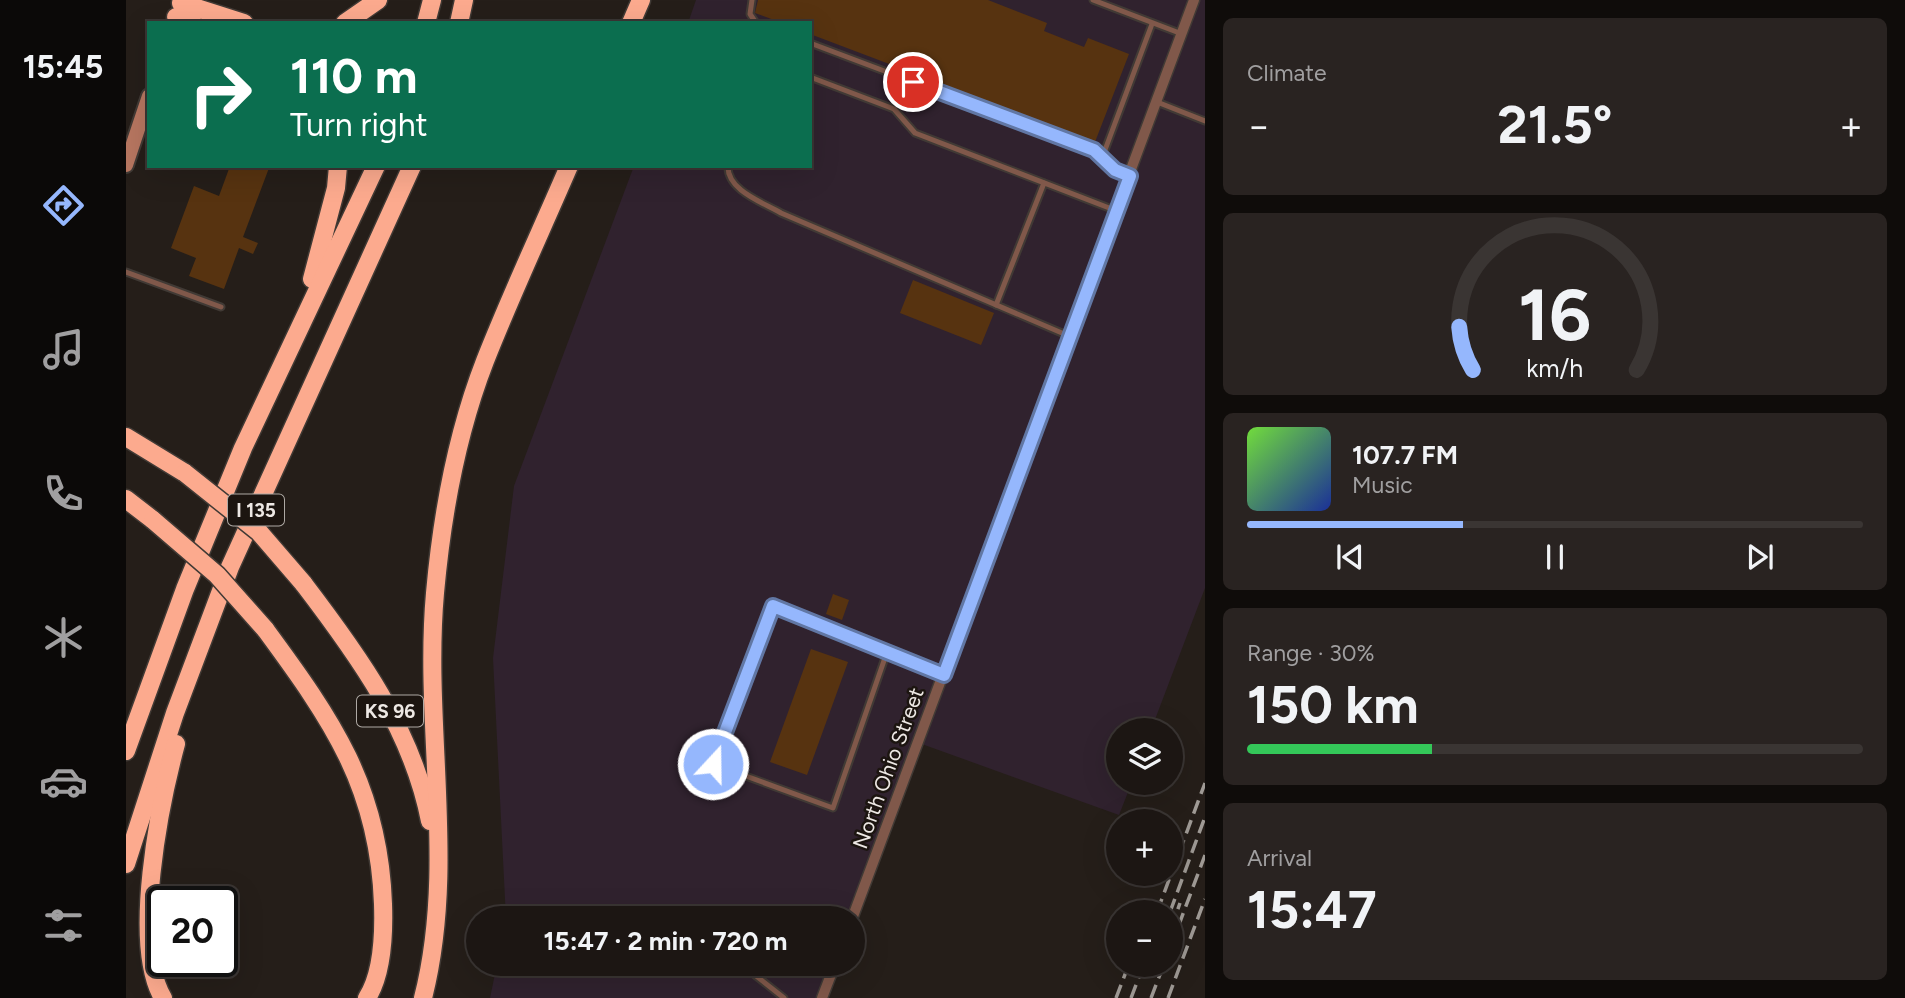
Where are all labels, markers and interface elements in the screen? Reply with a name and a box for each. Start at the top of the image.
text: 110 m [290,46,418,105]
text: 15:45 [23,48,103,86]
icon: right [175,49,266,140]
pin [883,52,943,112]
text: Climate [1247,59,1326,87]
icon: arrive [894,63,932,101]
text: 21.5° [1498,94,1612,156]
text: − [1247,103,1271,149]
text: + [1839,103,1863,149]
text: Turn right [290,106,428,144]
icon: directions [39,181,88,230]
text: 16 [1519,271,1591,358]
icon: music [39,325,88,374]
text: km/h [1526,353,1584,383]
text: 107.7 FM [1352,439,1458,471]
icon: phone [39,469,88,518]
text: Music [1352,471,1413,499]
road number: I 135 [228,495,284,526]
icon: previous [1331,538,1369,576]
icon: pause [1536,538,1574,576]
icon: next [1741,538,1779,576]
icon: climate [39,613,88,662]
text: Range · 30% [1247,639,1375,667]
text: 150 km [1247,674,1419,736]
street label: North Ohio Street [847,684,929,852]
road number: KS 96 [357,696,423,726]
map controls [1106,718,1183,977]
button: layers [1106,718,1183,795]
position arrow [676,727,750,801]
icon: car [39,757,88,806]
button: + [1106,809,1183,886]
text: Arrival [1247,844,1312,872]
text: 15:47 [1247,879,1377,941]
speed limit sign: 20 [147,886,238,977]
button: − [1106,900,1183,977]
icon: filters [39,901,88,950]
text: 15:47 · 2 min · 720 m [544,925,787,957]

